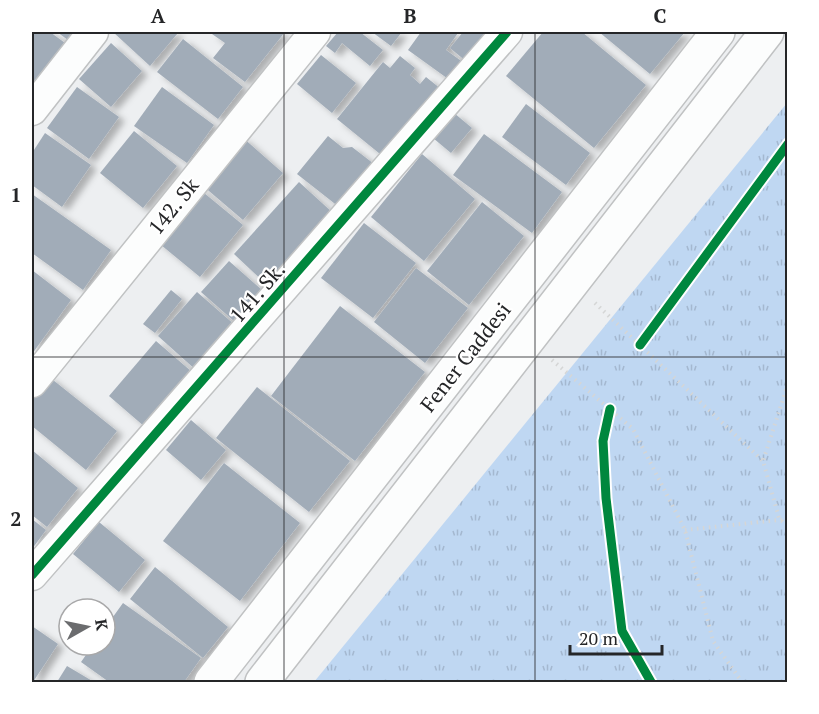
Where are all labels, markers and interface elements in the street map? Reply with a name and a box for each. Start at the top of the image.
text: A [151,2,166,29]
text: B [404,2,417,29]
text: C [653,2,667,29]
street label: 142. Sk [141,171,205,240]
text: 1 [10,181,22,208]
street label: 141. Sk. [223,256,291,328]
street label: Fener Caddesi [413,297,517,417]
text: 2 [10,505,22,532]
north arrow [57,597,117,657]
text: K [90,617,114,633]
scale bar [570,618,662,656]
text: 20 m [579,626,619,650]

